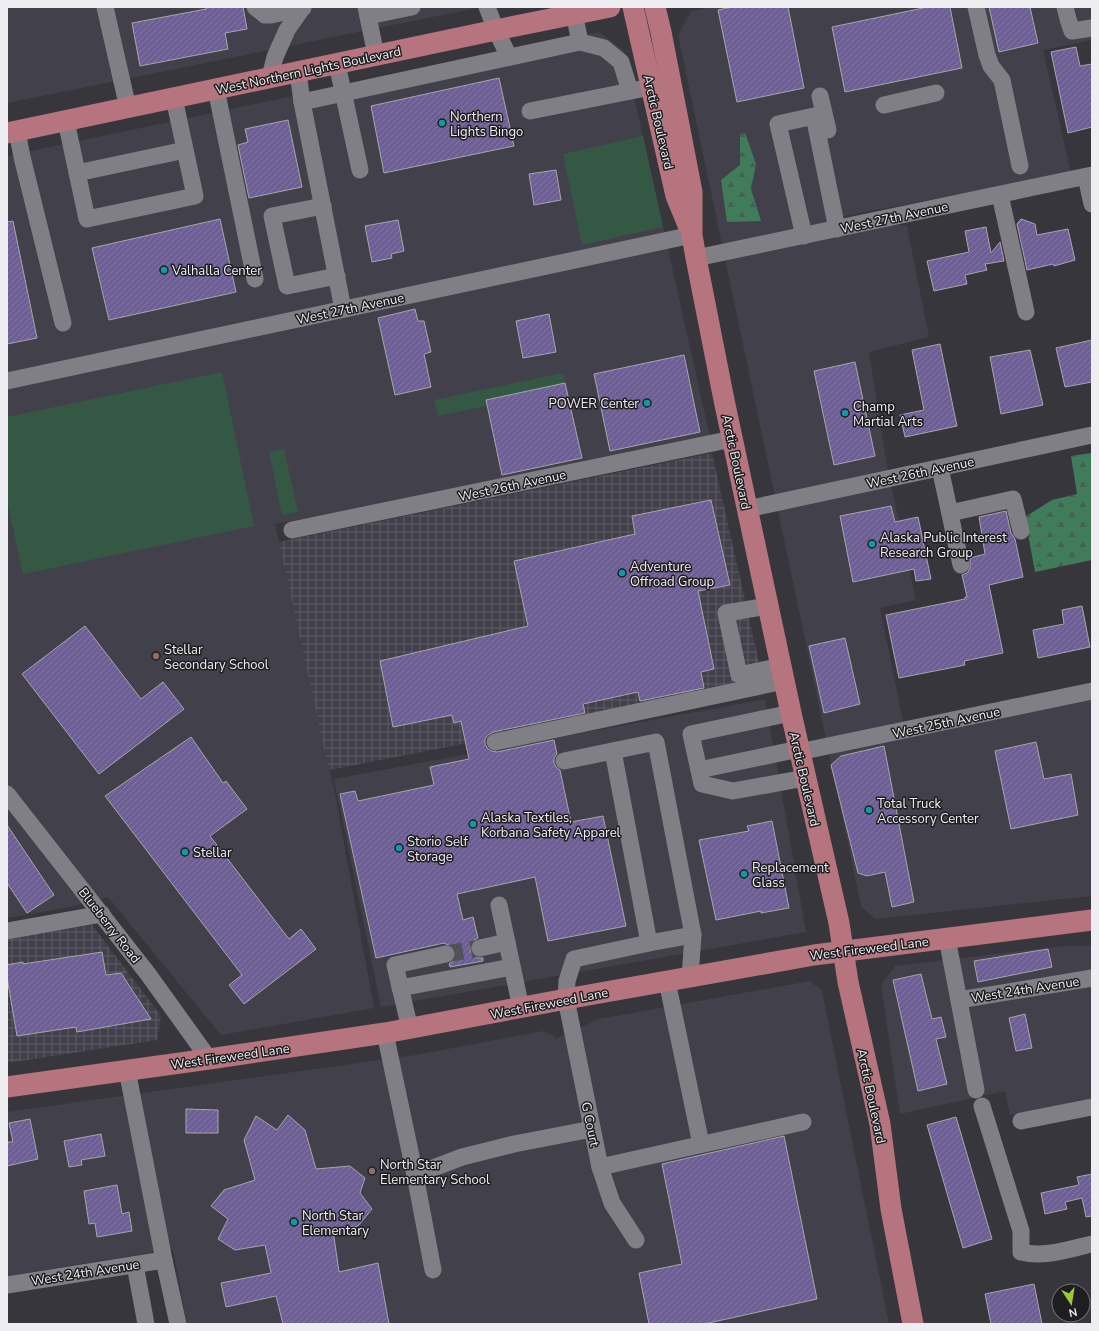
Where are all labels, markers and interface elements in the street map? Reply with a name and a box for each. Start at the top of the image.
street label: West Northern Lights Boulevard [214,42,403,99]
street label: Arctic Boulevard [638,73,678,171]
place label: Northern Lights Bingo [450,108,523,141]
marker: Northern Lights Bingo [437,118,447,128]
street label: West 27th Avenue [839,198,950,238]
place label: Valhalla Center [171,262,262,280]
marker: Valhalla Center [159,265,169,275]
street label: West 27th Avenue [295,289,406,329]
place label: POWER Center [549,395,639,413]
marker: POWER Center [642,398,652,408]
place label: Champ Martial Arts [853,398,923,431]
marker: Champ Martial Arts [840,408,850,418]
street label: Arctic Boulevard [717,413,755,511]
street label: West 26th Avenue [865,453,976,493]
street label: West 26th Avenue [457,466,568,506]
place label: Alaska Public Interest Research Group [880,529,1007,562]
marker: Alaska Public Interest Research Group [867,539,877,549]
place label: Adventure Offroad Group [630,558,714,591]
marker: Adventure Offroad Group [617,568,627,578]
place label: Stellar Secondary School [164,641,269,674]
marker: Stellar Secondary School [151,651,161,661]
street label: West 25th Avenue [891,703,1002,743]
street label: Arctic Boulevard [784,730,824,828]
place label: Total Truck Accessory Center [877,795,979,828]
marker: Total Truck Accessory Center [864,805,874,815]
place label: Alaska Textiles, Korbana Safety Apparel [481,809,621,842]
marker: Alaska Textiles, Korbana Safety Apparel [468,819,478,829]
place label: Storio Self Storage [407,833,469,866]
marker: Storio Self Storage [394,843,404,853]
place label: Stellar [193,844,232,862]
marker: Stellar [180,847,190,857]
place label: Replacement Glass [752,859,829,892]
marker: Replacement Glass [739,869,749,879]
street label: Blueberry Road [74,884,144,967]
street label: West Fireweed Lane [809,933,930,965]
street label: West 24th Avenue [970,973,1081,1007]
street label: West Fireweed Lane [489,984,610,1024]
street label: West Fireweed Lane [170,1040,291,1074]
street label: Arctic Boulevard [852,1047,890,1145]
street label: G Court [577,1100,604,1149]
place label: North Star Elementary School [380,1156,490,1189]
marker: North Star Elementary School [367,1166,377,1176]
place label: North Star Elementary [302,1207,369,1240]
marker: North Star Elementary [289,1217,299,1227]
street label: West 24th Avenue [30,1256,141,1290]
north arrow [1051,1283,1091,1323]
text: N [1067,1304,1079,1320]

